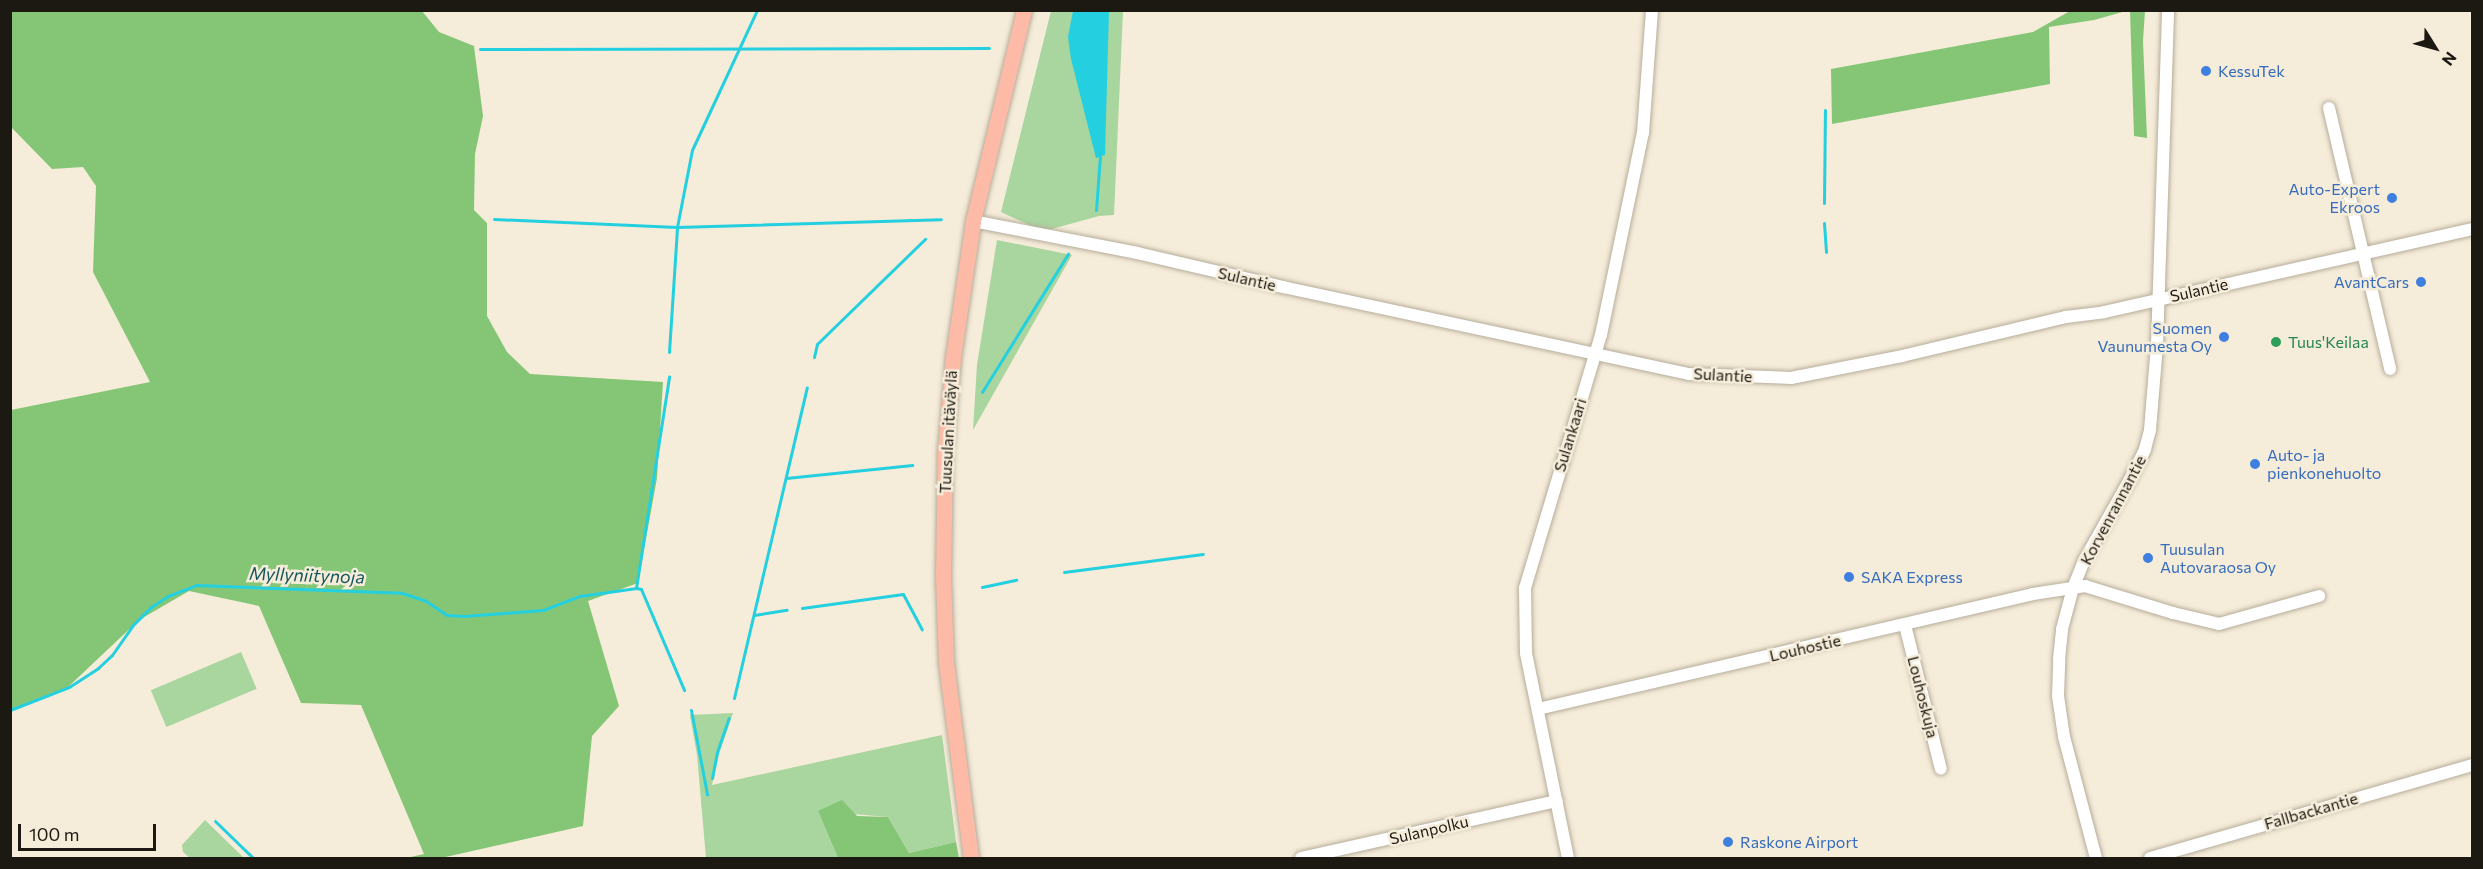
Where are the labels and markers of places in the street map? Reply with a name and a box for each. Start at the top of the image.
place label: KessuTek [2218,61,2285,81]
marker: KessuTek [2199,64,2213,78]
place label: Auto-Expert Ekroos [2289,179,2380,217]
marker: Auto-Expert Ekroos [2385,191,2399,205]
place label: AvantCars [2334,272,2409,292]
marker: AvantCars [2414,275,2428,289]
place label: Suomen Vaunumesta Oy [2097,318,2212,356]
marker: Suomen Vaunumesta Oy [2217,330,2231,344]
place label: Tuus'Keilaa [2288,332,2369,352]
marker: Tuus'Keilaa [2269,335,2283,349]
place label: Auto- ja pienkonehuolto [2267,445,2381,483]
marker: Auto- ja pienkonehuolto [2248,457,2262,471]
place label: Tuusulan Autovaraosa Oy [2160,539,2276,577]
marker: Tuusulan Autovaraosa Oy [2141,551,2155,565]
place label: SAKA Express [1861,567,1963,587]
marker: SAKA Express [1842,570,1856,584]
place label: Raskone Airport [1740,832,1858,852]
marker: Raskone Airport [1721,835,1735,849]

